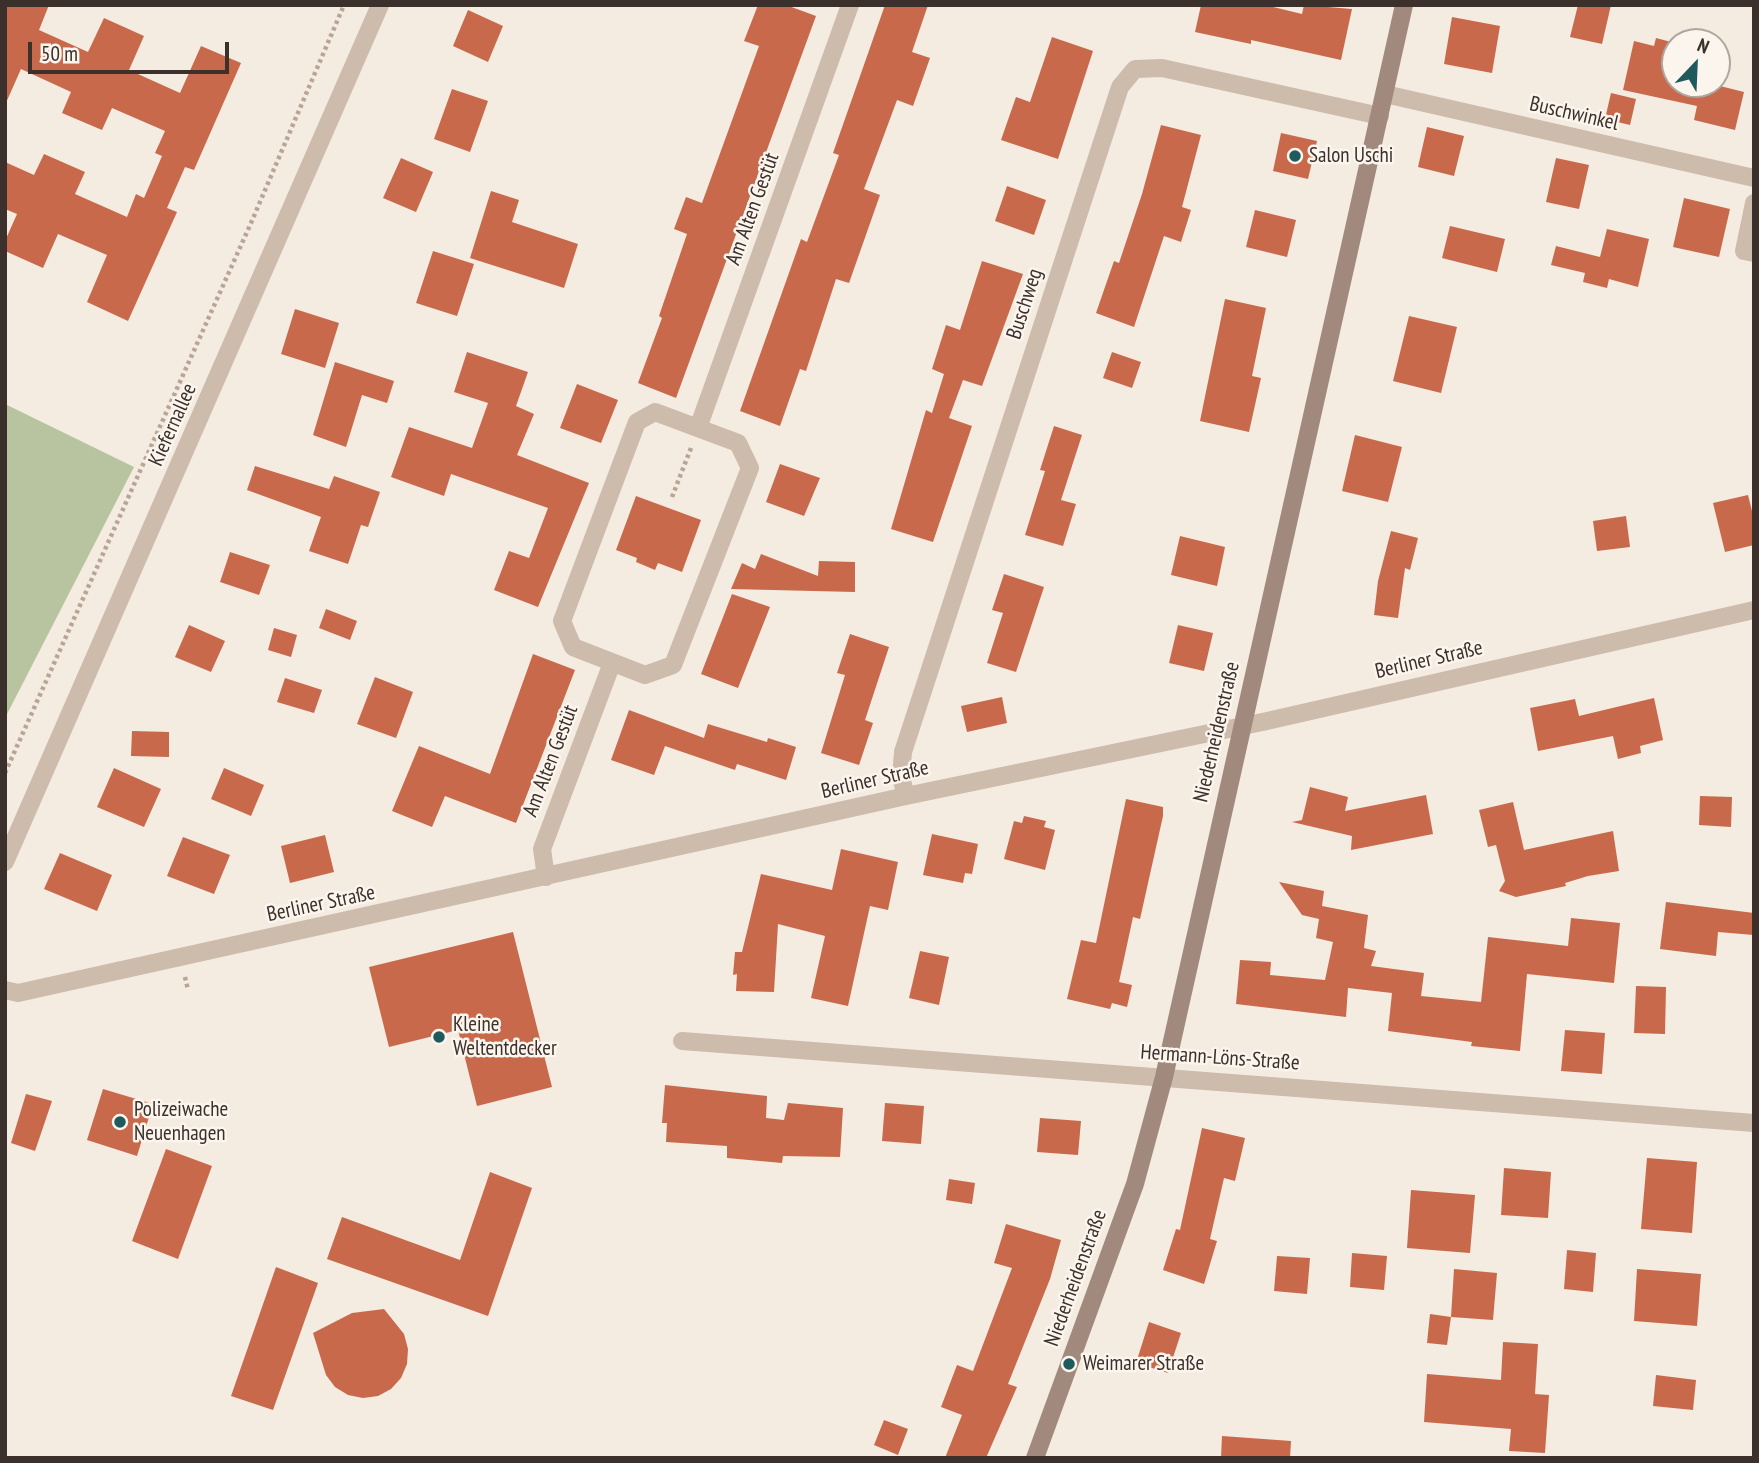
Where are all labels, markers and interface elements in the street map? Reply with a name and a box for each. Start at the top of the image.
scale bar [32,28,233,72]
north arrow [1661,28,1731,98]
text: N [1694,32,1713,59]
text: 50 m [41,40,78,67]
street label: Buschwinkel [1527,92,1621,136]
place label: Salon Uschi [1309,143,1393,169]
marker: Salon Uschi [1287,148,1303,164]
street label: Am Alten Gestüt [721,149,785,269]
street label: Buschweg [1002,266,1048,342]
street label: Kiefernallee [144,380,202,470]
street label: Berliner Straße [1373,635,1485,685]
street label: Niederheidenstraße [1189,659,1245,805]
street label: Am Alten Gestüt [518,702,584,820]
street label: Berliner Straße [819,755,931,805]
street label: Berliner Straße [265,880,377,928]
place label: Kleine Weltentdecker [453,1012,557,1062]
marker: Kleine Weltentdecker [431,1029,447,1045]
street label: Hermann-Löns-Straße [1140,1040,1300,1076]
place label: Polizeiwache Neuenhagen [134,1097,228,1147]
marker: Polizeiwache Neuenhagen [112,1114,128,1130]
street label: Niederheidenstraße [1040,1206,1112,1350]
place label: Weimarer Straße [1083,1351,1204,1377]
marker: Weimarer Straße [1061,1356,1077,1372]

